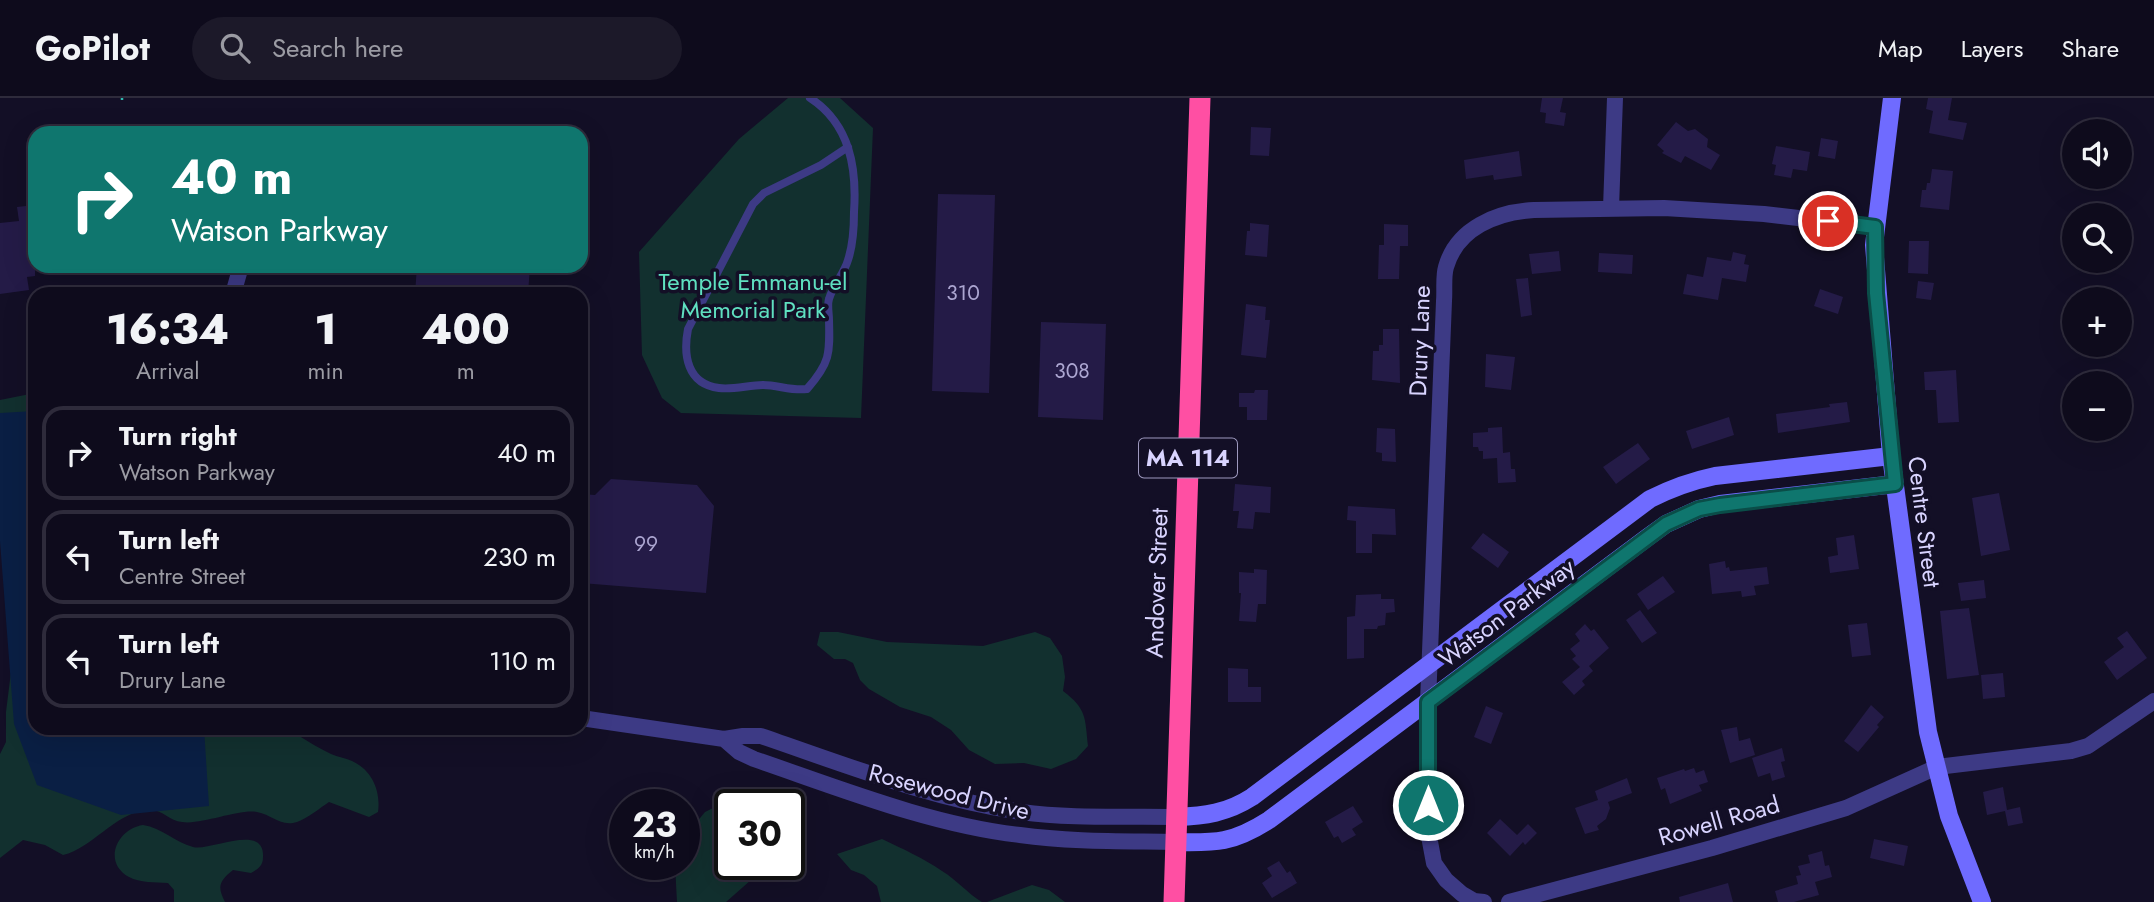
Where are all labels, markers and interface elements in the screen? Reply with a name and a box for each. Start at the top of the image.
search box [192,17,682,80]
text: GoPilot [35,25,150,72]
icon: search [216,29,254,67]
text: Search here [272,29,403,67]
text: Map [1878,31,1923,66]
text: Layers [1961,31,2023,66]
text: Share [2061,31,2119,66]
map controls [2062,119,2132,441]
button: sound [2062,119,2132,189]
text: 40 m [171,142,293,212]
icon: right [56,154,147,245]
pin [1798,191,1858,251]
icon: arrive [1809,202,1847,240]
button: search [2062,203,2132,273]
text: Watson Parkway [171,207,388,253]
park label: Temple Emmanu-el Memorial Park [659,264,847,327]
house number: 310 [946,278,980,308]
street label: Drury Lane [1400,285,1439,397]
button: + [2062,287,2132,357]
text: 16:34 [106,299,229,360]
text: 1 [314,299,337,360]
text: 400 [422,299,510,360]
text: Arrival [136,354,199,388]
text: min [308,354,344,388]
text: m [457,354,475,388]
house number: 308 [1054,356,1090,386]
button: − [2062,371,2132,441]
text: Turn right [119,417,237,455]
icon: right [60,434,98,472]
text: 40 m [497,434,556,472]
road number: MA 114 [1139,438,1237,478]
street label: Centre Street [1899,454,1950,590]
text: Watson Parkway [119,455,275,489]
street label: Andover Street [1136,507,1177,659]
text: Turn left [119,521,219,559]
house number: 99 [634,529,658,559]
icon: left [60,538,98,576]
text: 230 m [483,538,556,576]
street label: Watson Parkway [1431,549,1583,676]
text: Centre Street [119,559,245,593]
text: Turn left [119,625,219,663]
icon: left [60,642,98,680]
text: 110 m [489,642,556,680]
text: Drury Lane [119,663,226,697]
street label: Rosewood Drive [865,755,1033,828]
position arrow [1391,768,1465,842]
street label: Rowell Road [1654,787,1784,855]
speed limit sign: 30 [714,789,805,880]
text: 23 [632,800,677,850]
text: km/h [634,839,675,865]

